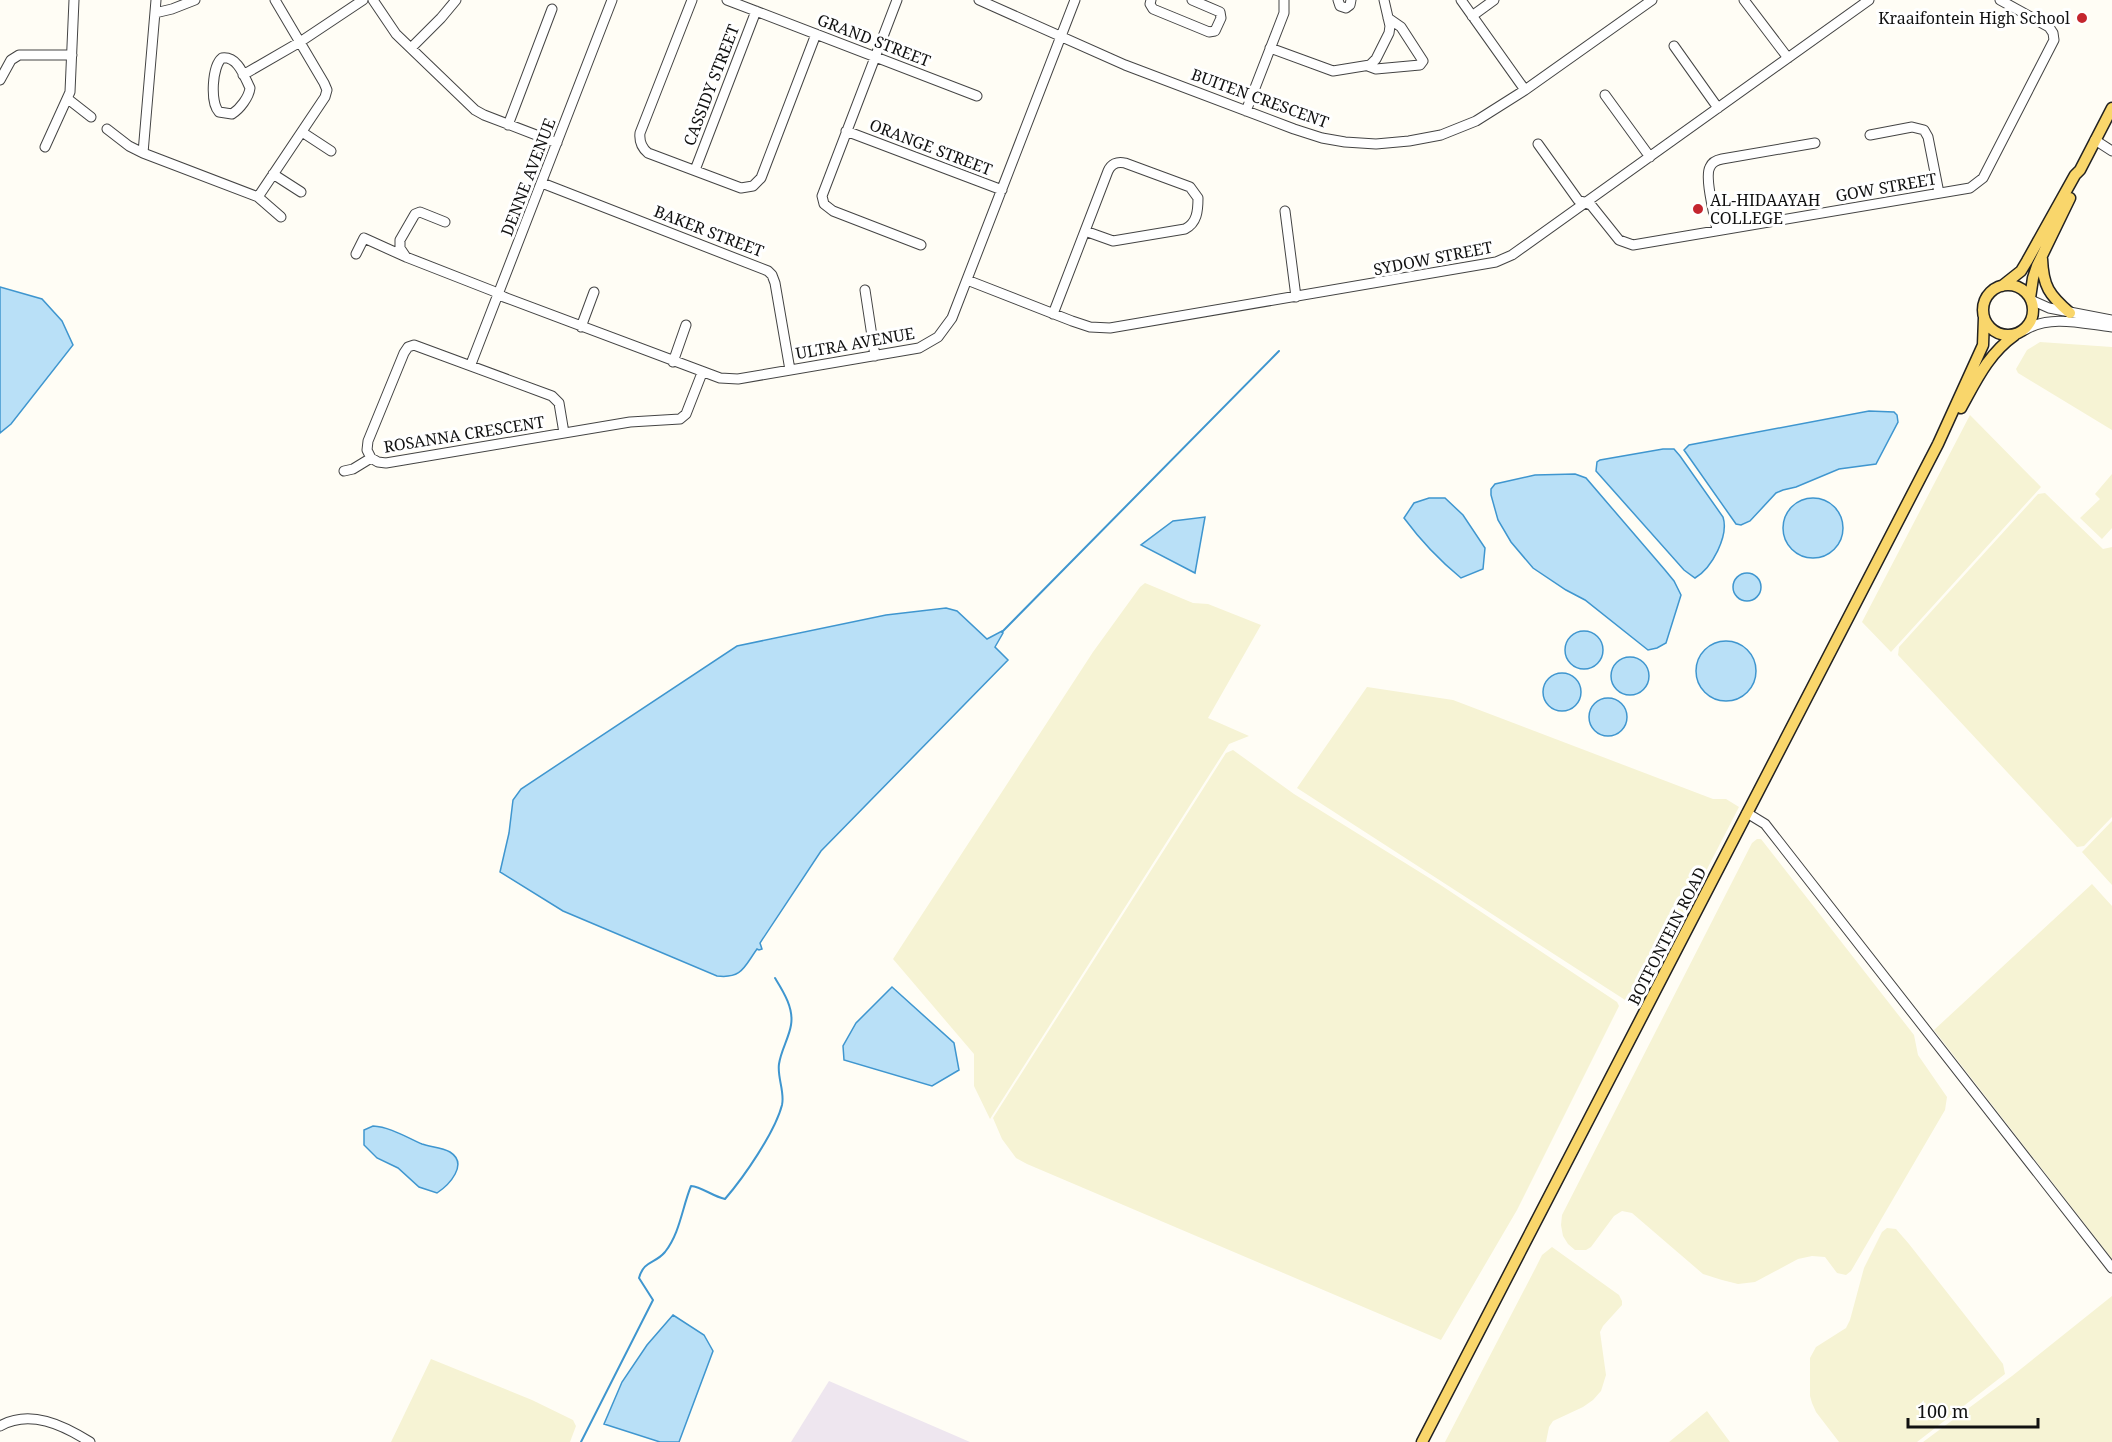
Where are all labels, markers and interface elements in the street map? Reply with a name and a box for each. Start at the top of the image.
place label: Kraaifontein High School [1878,7,2070,29]
street label: GRAND STREET [814,8,934,72]
marker: Kraaifontein High School [2075,11,2089,25]
street label: CASSIDY STREET [678,21,744,149]
street label: BUITEN CRESCENT [1188,63,1332,133]
street label: ORANGE STREET [866,113,996,181]
street label: DENNE AVENUE [495,115,561,239]
street label: GOW STREET [1834,167,1938,207]
place label: AL-HIDAAYAH COLLEGE [1710,189,1821,229]
street label: BAKER STREET [651,200,767,262]
marker: AL-HIDAAYAH COLLEGE [1691,202,1705,216]
street label: SYDOW STREET [1372,236,1495,280]
street label: ULTRA AVENUE [794,322,916,364]
street label: ROSANNA CRESCENT [382,410,546,458]
street label: BOTFONTEIN ROAD [1623,863,1711,1009]
scale bar [1908,1391,2038,1429]
text: 100 m [1917,1399,1969,1423]

